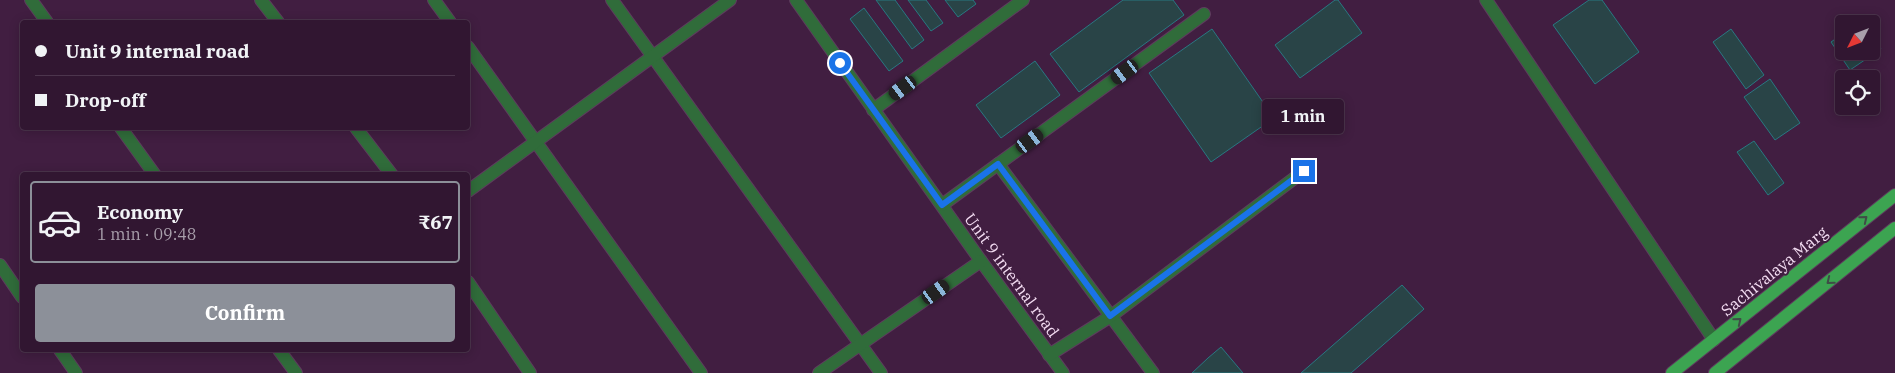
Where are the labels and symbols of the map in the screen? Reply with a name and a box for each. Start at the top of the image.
north arrow [1835,15,1880,60]
route start [829,52,851,74]
car [1108,57,1141,87]
car [886,73,919,103]
callout: 1 min [1263,99,1345,134]
car [1013,126,1046,156]
route end [1293,160,1315,182]
street label: Unit 9 internal road [960,209,1064,341]
one-way arrow [1859,216,1868,225]
street label: Sachivalaya Marg [1717,222,1831,320]
one-way arrow [1827,275,1836,283]
car [919,277,952,307]
one-way arrow [1732,319,1741,327]

